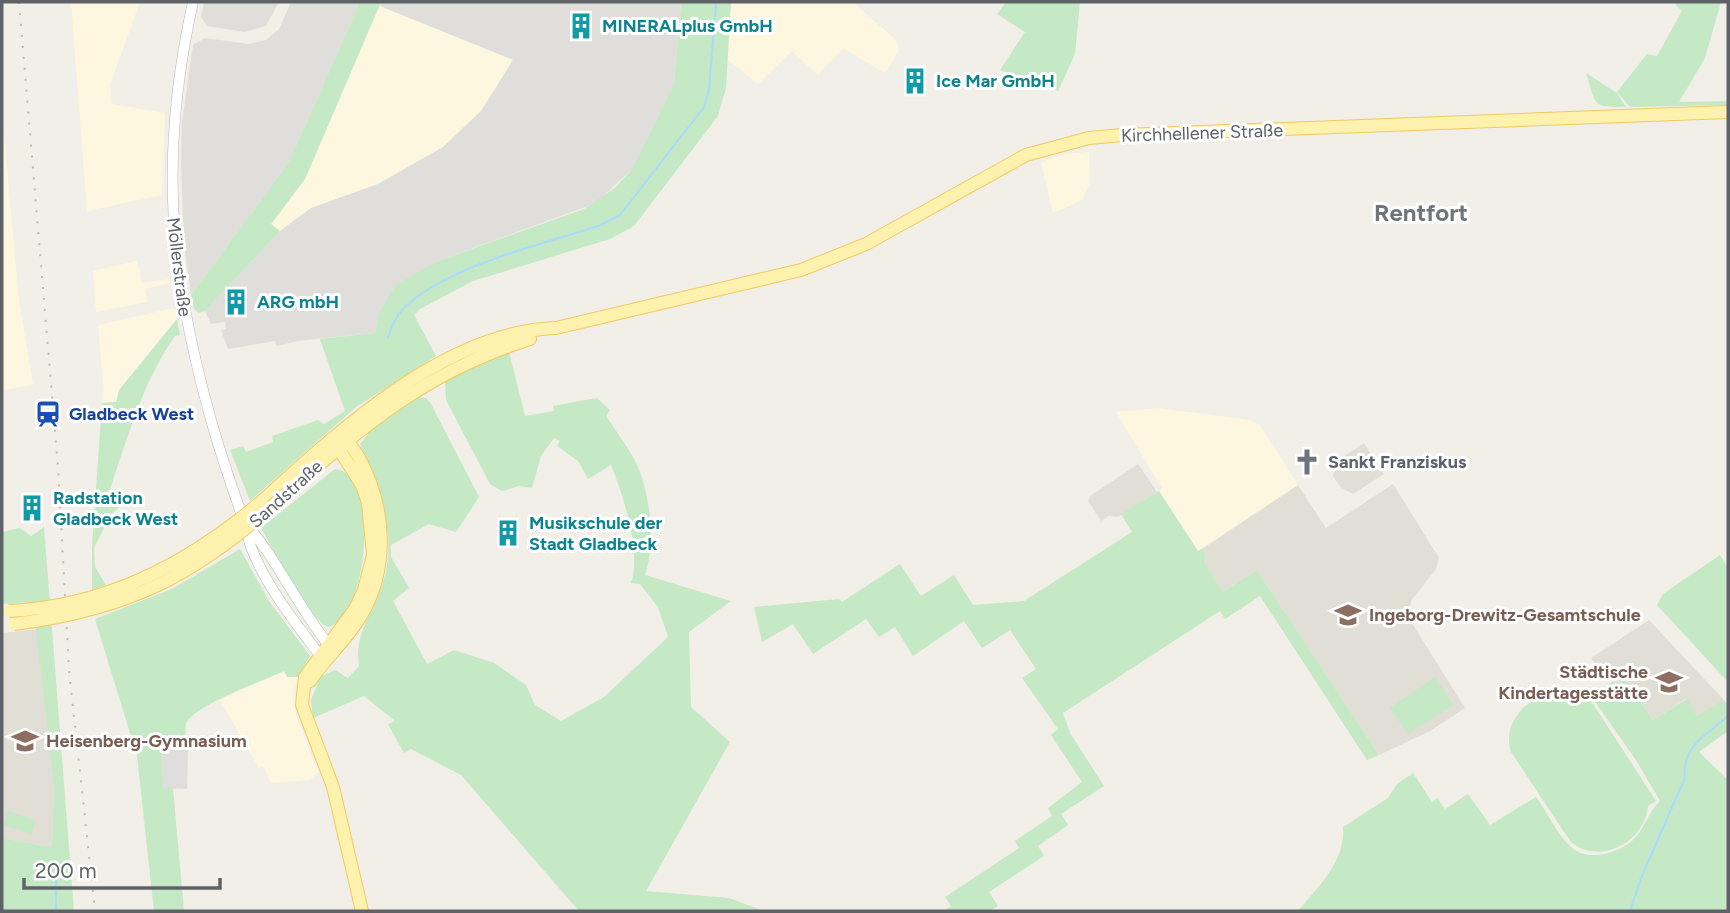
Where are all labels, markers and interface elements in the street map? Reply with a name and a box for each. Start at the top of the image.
building icon: MINERALplus GmbH [566,11,596,41]
place label: MINERALplus GmbH [602,15,773,37]
building icon: Ice Mar GmbH [900,66,930,96]
place label: Ice Mar GmbH [936,70,1055,92]
street label: Kirchhellener Straße [1121,119,1284,147]
district label: Rentfort [1374,198,1468,227]
street label: Möllerstraße [162,216,196,318]
building icon: ARG mbH [221,287,251,317]
place label: ARG mbH [257,291,339,313]
station icon: Gladbeck West [33,399,63,429]
place label: Gladbeck West [69,403,194,425]
church icon: Sankt Franziskus [1292,447,1322,477]
place label: Sankt Franziskus [1328,451,1467,473]
street label: Sandstraße [245,455,327,533]
place label: Radstation Gladbeck West [53,487,178,530]
building icon: Radstation Gladbeck West [17,493,47,523]
place label: Musikschule der Stadt Gladbeck [529,512,663,555]
building icon: Musikschule der Stadt Gladbeck [493,518,523,548]
school or university icon: Ingeborg-Drewitz-Gesamtschule [1333,600,1363,630]
place label: Ingeborg-Drewitz-Gesamtschule [1369,604,1641,626]
place label: Städtische Kindertagesstätte [1498,661,1648,704]
school or university icon: Städtische Kindertagesstätte [1654,667,1684,697]
school or university icon: Heisenberg-Gymnasium [10,726,40,756]
place label: Heisenberg-Gymnasium [46,730,247,752]
scale bar [24,846,220,890]
text: 200 m [35,858,97,883]

